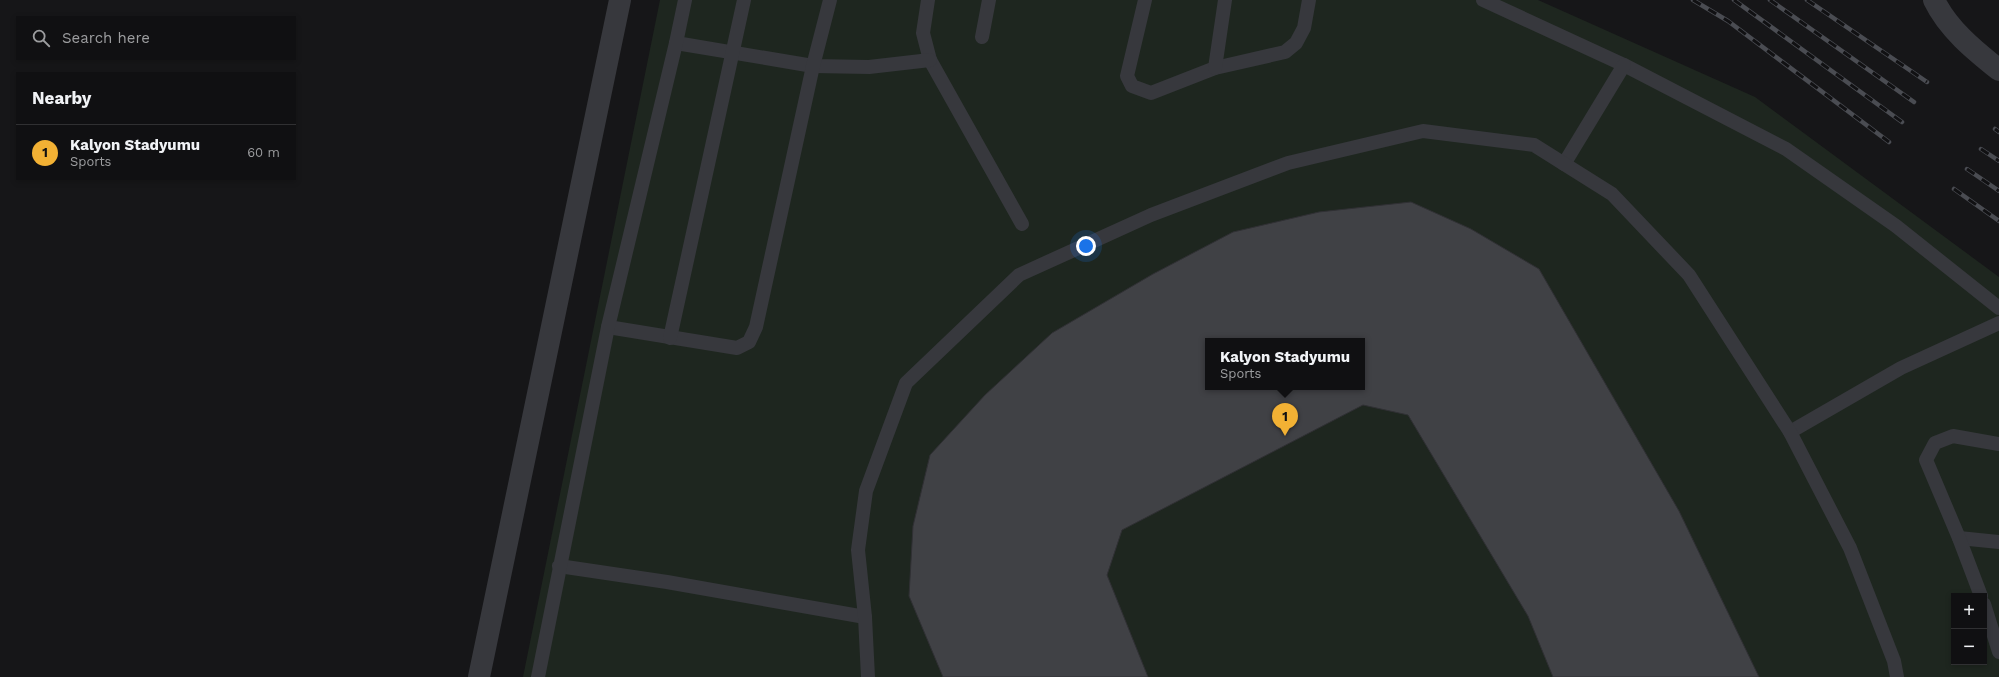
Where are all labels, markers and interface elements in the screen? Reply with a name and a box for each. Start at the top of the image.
search box [16,16,296,60]
icon: search [30,27,52,49]
text: Search here [62,29,150,47]
text: Nearby [32,88,91,108]
text: Kalyon Stadyumu [70,136,200,154]
text: 1 [42,145,48,160]
text: 60 m [247,145,280,160]
text: Sports [70,154,111,169]
your location [1076,236,1096,256]
popup [1205,338,1365,390]
text: Kalyon Stadyumu [1220,348,1350,366]
text: Sports [1220,366,1261,381]
pin: 1 [1272,403,1298,436]
map controls [1951,593,1987,665]
button: + [1951,593,1987,629]
button: − [1951,629,1987,665]

